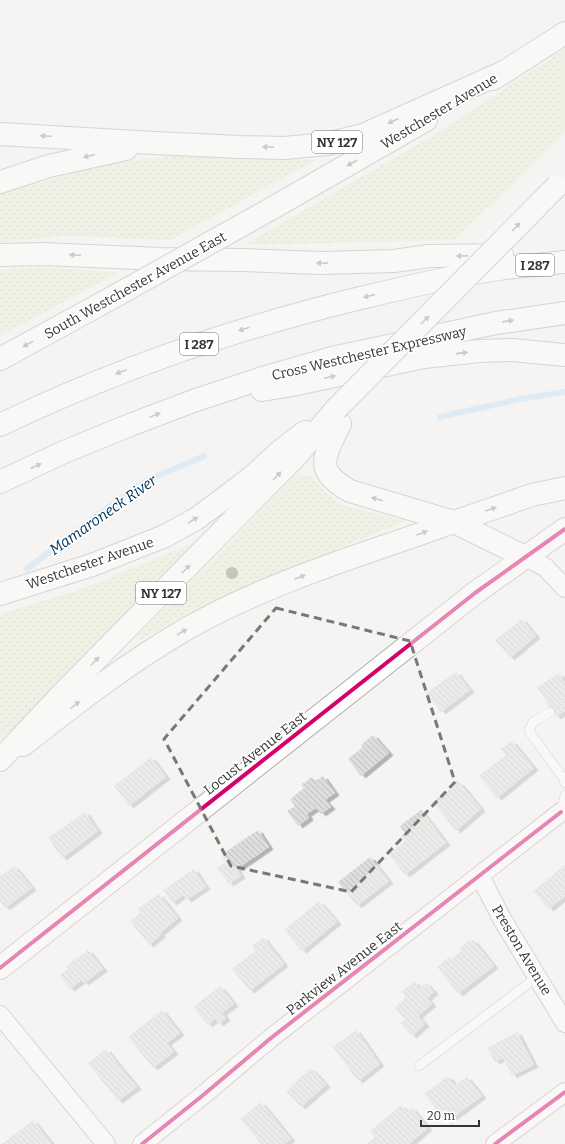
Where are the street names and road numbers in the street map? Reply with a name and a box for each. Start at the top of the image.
street label: Westchester Avenue [378,70,501,153]
road number: NY 127 [312,131,362,153]
street label: South Westchester Avenue East [41,228,229,343]
road number: I 287 [516,254,554,276]
street label: Cross Westchester Expressway [270,323,469,384]
road number: I 287 [180,333,218,355]
street label: Westchester Avenue [24,534,156,593]
road number: NY 127 [136,582,186,604]
street label: Locust Avenue East [201,708,310,799]
street label: Preston Avenue [488,902,555,998]
street label: Parkview Avenue East [283,918,406,1019]

